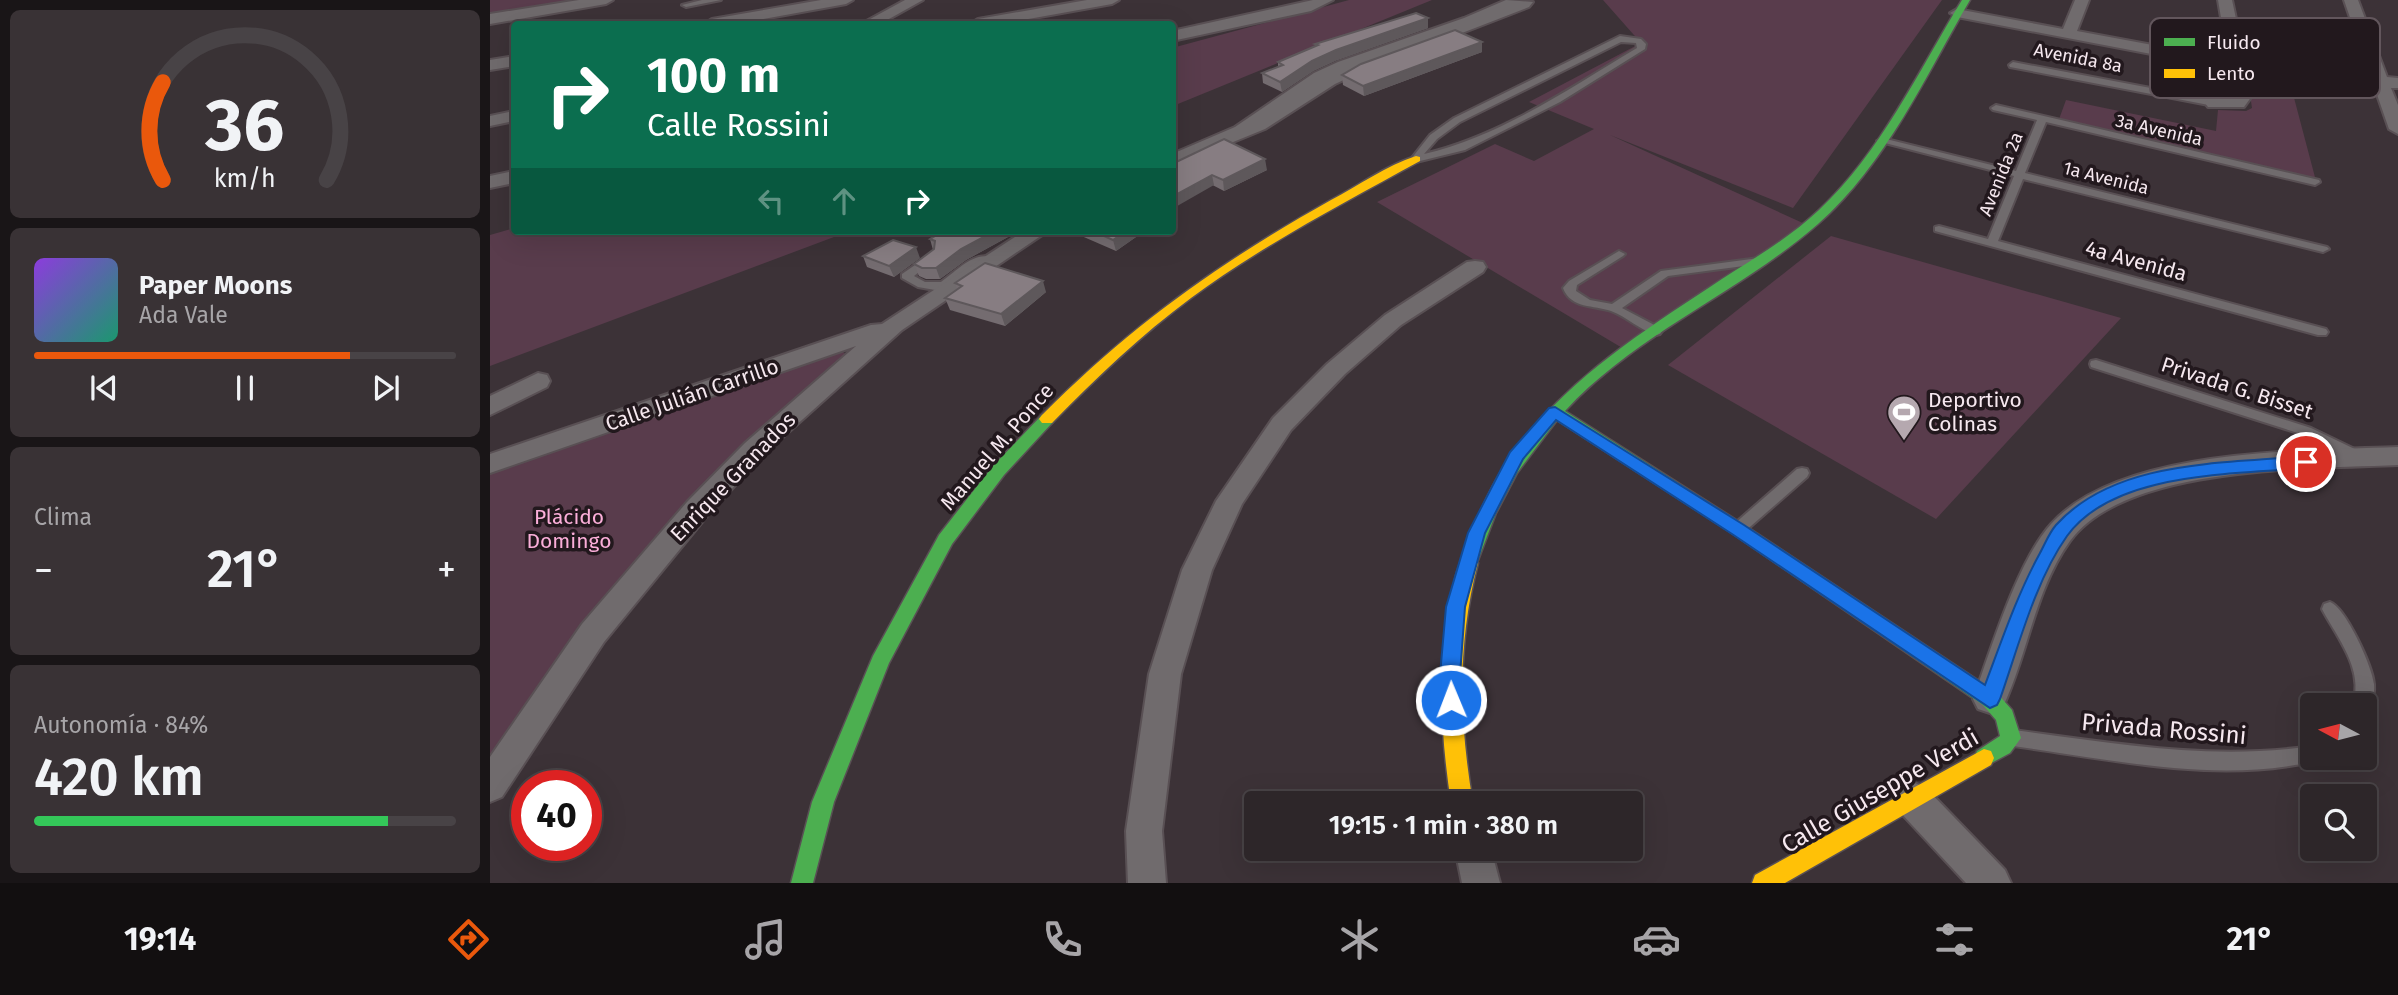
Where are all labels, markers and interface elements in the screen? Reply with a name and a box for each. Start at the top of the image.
legend [2150,18,2380,98]
text: Fluido [2207,31,2261,54]
street label: Avenida 8a [2032,39,2124,77]
text: 100 m [647,46,780,105]
icon: right [532,49,623,140]
text: Lento [2207,62,2255,85]
text: 36 [205,83,284,170]
text: Calle Rossini [647,106,830,144]
street label: 3a Avenida [2113,109,2205,151]
street label: Avenida 2a [1974,129,2028,219]
street label: 1a Avenida [2061,157,2151,199]
text: km/h [214,164,276,194]
icon: left [752,182,790,220]
icon: ahead [825,182,863,220]
icon: right [898,182,936,220]
street label: 4a Avenida [2082,235,2190,287]
text: Paper Moons [139,270,292,301]
text: Ada Vale [139,301,228,329]
street label: Privada G. Bisset [2158,351,2316,425]
street label: Calle Julián Carrillo [602,353,782,437]
icon: previous [85,369,123,407]
icon: pause [226,369,264,407]
icon: next [367,369,405,407]
street label: Manuel M. Ponce [935,378,1059,516]
place label: Deportivo Colinas [1928,387,2022,437]
sports icon: Deportivo Colinas [1885,393,1923,442]
street label: Enrique Granados [665,407,801,547]
pin [2276,432,2336,492]
icon: arrive [2287,443,2325,481]
text: Clima [34,503,92,531]
park label: Plácido Domingo [527,504,611,554]
text: 21° [207,538,283,601]
text: − [34,547,53,593]
text: + [437,547,456,593]
position arrow [1414,663,1488,737]
north arrow [2300,693,2376,770]
map controls [2300,693,2377,861]
street label: Privada Rossini [2080,708,2248,750]
text: Autonomía · 84% [34,711,208,739]
street label: Calle Giuseppe Verdi [1776,723,1984,859]
text: 420 km [34,746,204,809]
speed limit sign: 40 [511,770,602,861]
button: search [2300,784,2377,861]
text: 19:15 · 1 min · 380 m [1329,810,1558,841]
icon: directions [444,915,493,964]
icon: music [741,915,790,964]
icon: phone [1038,915,1087,964]
icon: climate [1335,915,1384,964]
icon: car [1632,915,1681,964]
icon: filters [1930,915,1979,964]
text: 19:14 [124,920,196,958]
text: 21° [2227,920,2274,958]

